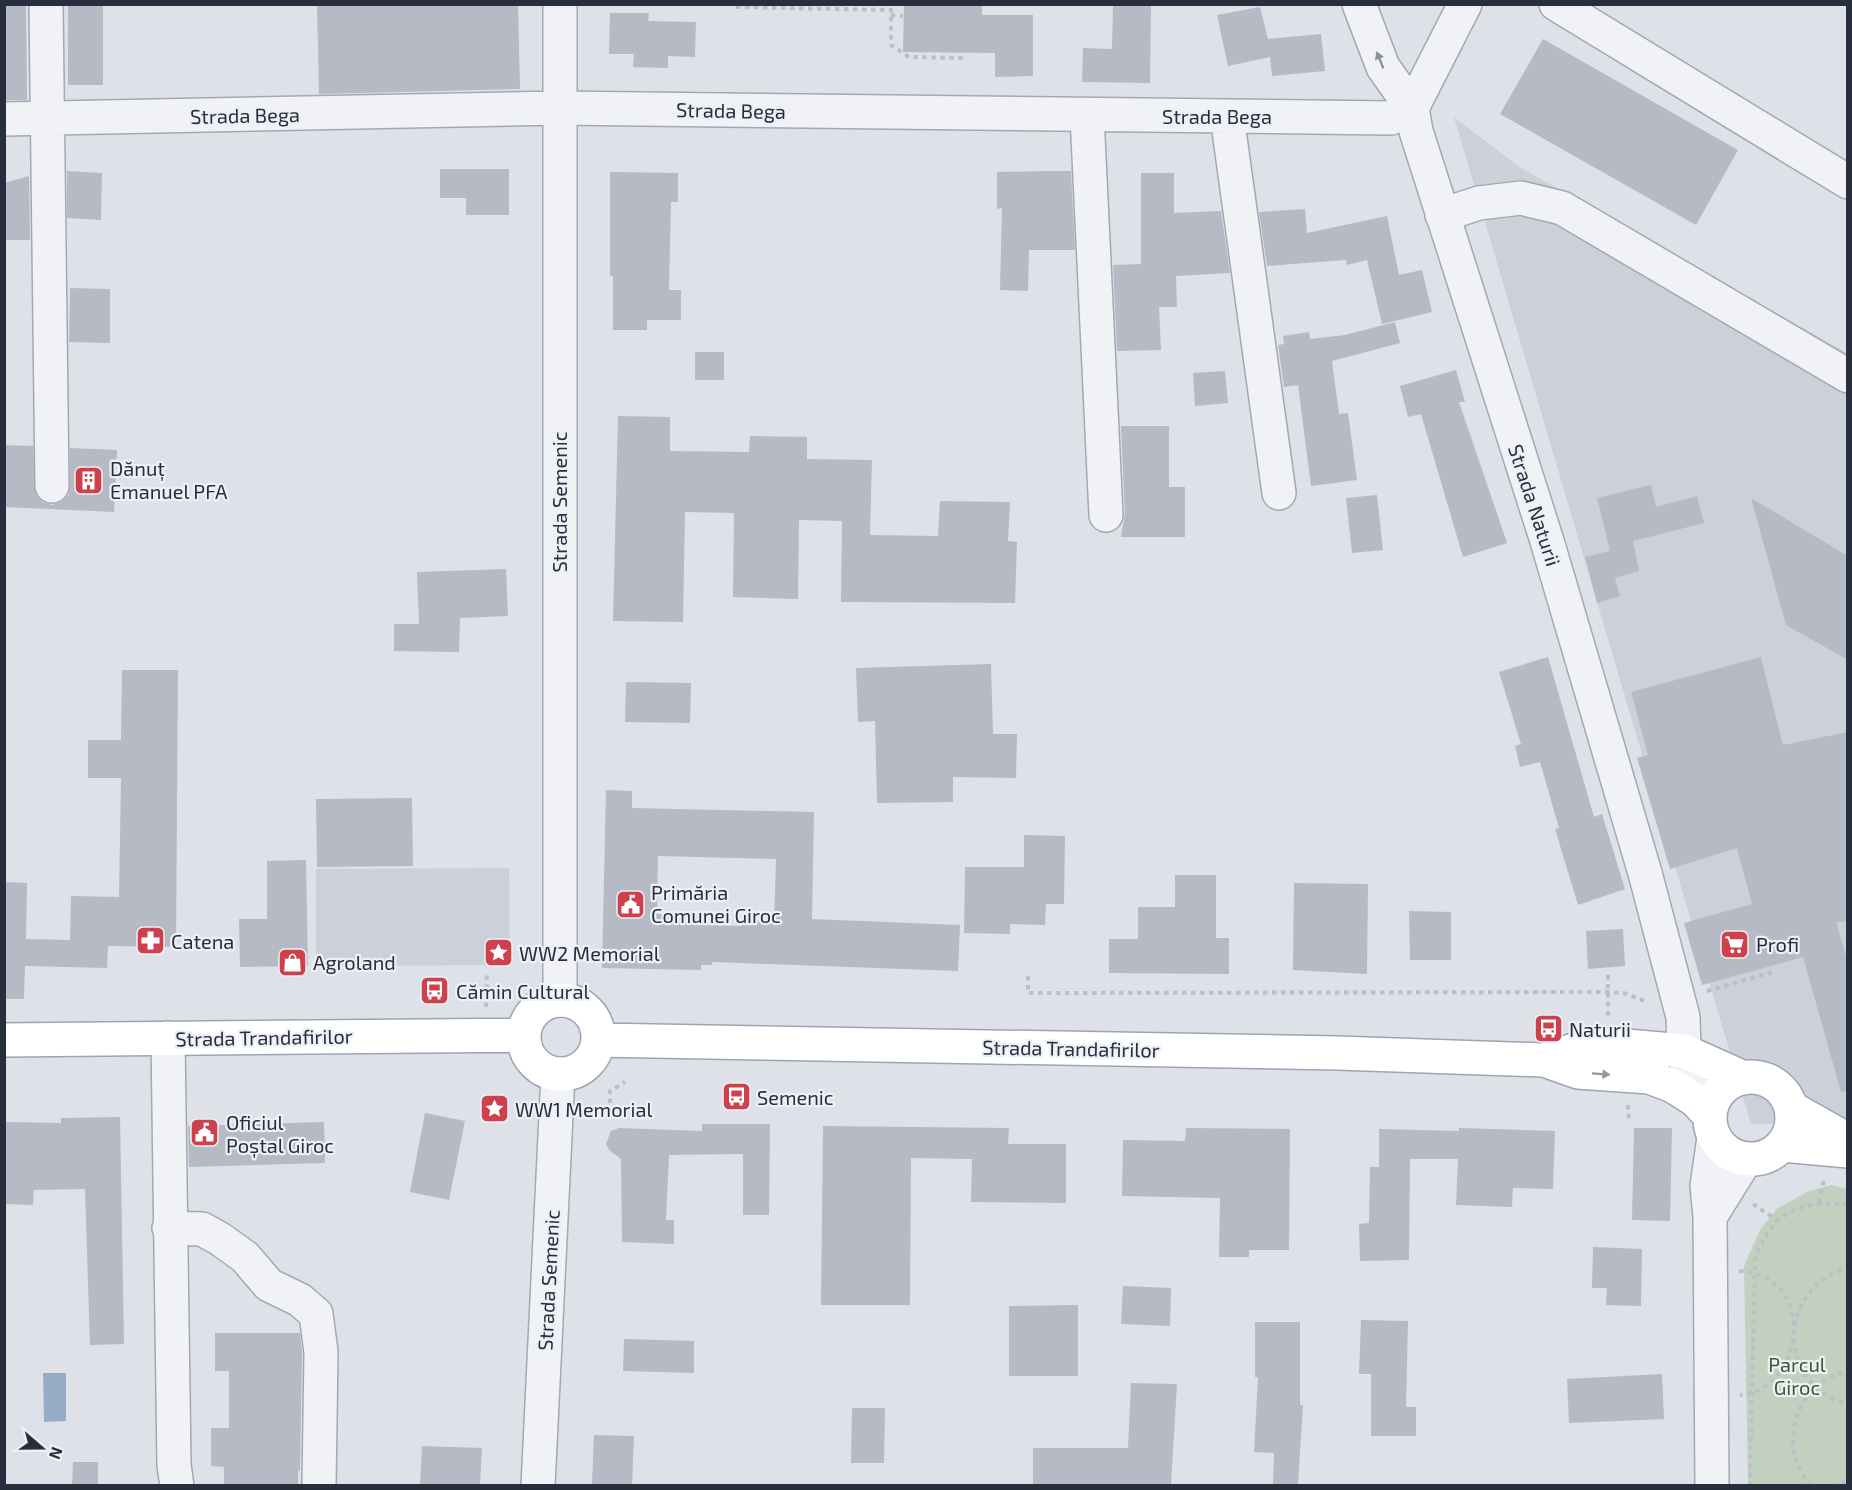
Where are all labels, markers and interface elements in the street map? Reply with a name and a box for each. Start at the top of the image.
one-way arrow [1375,50,1385,68]
street label: Strada Bega [676,97,786,123]
street label: Strada Bega [190,102,300,128]
street label: Strada Bega [1162,104,1272,128]
street label: Strada Semenic [547,431,571,573]
street label: Strada Naturii [1504,441,1566,569]
place label: Dănuț Emanuel PFA [110,456,228,503]
building icon: Dănuț Emanuel PFA [73,464,105,496]
place label: Primăria Comunei Giroc [651,880,781,927]
public building icon: Primăria Comunei Giroc [614,888,646,920]
pharmacy icon: Catena [134,925,166,957]
supermarket icon: Profi [1719,928,1751,960]
place label: Catena [171,929,234,953]
place label: Profi [1756,932,1799,956]
place icon: WW2 Memorial [482,937,514,969]
place label: WW2 Memorial [519,941,660,965]
shop icon: Agroland [276,946,308,978]
place label: Agroland [313,950,396,974]
bus stop icon: Cămin Cultural [419,975,451,1007]
place label: Cămin Cultural [456,979,590,1003]
bus stop icon: Naturii [1532,1013,1564,1045]
place label: Naturii [1569,1017,1631,1041]
street label: Strada Trandafirilor [175,1023,353,1051]
street label: Strada Trandafirilor [982,1034,1160,1062]
one-way arrow [1591,1069,1610,1078]
bus stop icon: Semenic [720,1081,752,1113]
place label: Semenic [757,1085,834,1109]
place icon: WW1 Memorial [478,1093,510,1125]
place label: WW1 Memorial [515,1097,652,1121]
place label: Oficiul Poștal Giroc [226,1110,334,1159]
public building icon: Oficiul Poștal Giroc [189,1117,221,1149]
street label: Strada Semenic [532,1209,564,1351]
park label: Parcul Giroc [1768,1352,1826,1399]
north arrow [12,1418,72,1478]
text: N [46,1445,67,1462]

